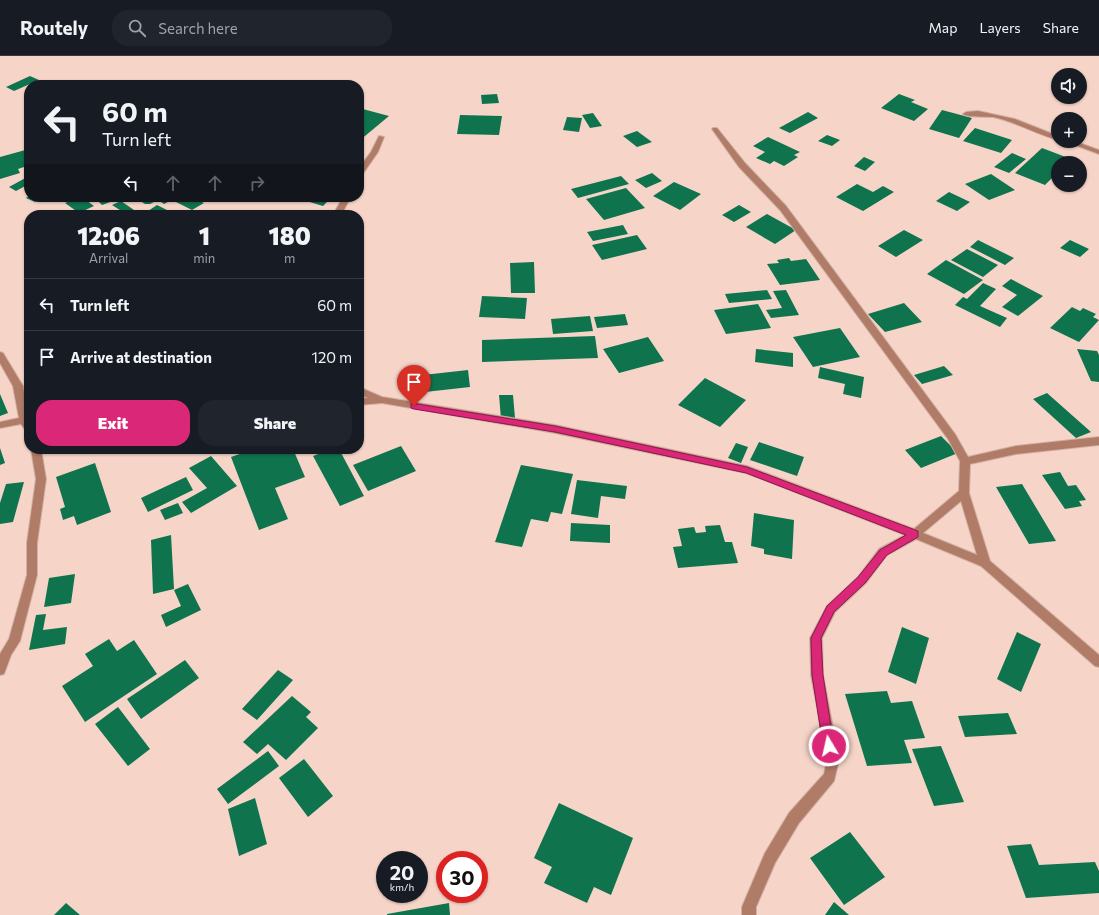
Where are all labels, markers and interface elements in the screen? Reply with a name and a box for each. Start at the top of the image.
search box [112,10,392,46]
text: Routely [20,16,88,39]
icon: search [126,17,148,39]
text: Search here [158,19,238,37]
text: Map [929,19,957,36]
text: Layers [979,19,1021,36]
text: Share [1043,19,1079,36]
map controls [1051,68,1087,192]
button: sound [1051,68,1087,104]
text: 60 m [102,94,168,128]
icon: left [36,96,88,148]
button: + [1051,112,1087,148]
text: Turn left [102,128,171,150]
button: − [1051,156,1087,192]
icon: left [120,172,142,194]
icon: ahead [162,172,184,194]
icon: ahead [204,172,226,194]
icon: right [246,172,268,194]
text: 12:06 [77,221,140,250]
text: 1 [199,221,210,250]
text: 180 [269,221,311,250]
text: Arrival [89,250,128,266]
text: min [193,250,215,266]
text: m [284,250,295,266]
icon: left [36,294,58,316]
text: Turn left [70,296,129,314]
text: 60 m [317,296,352,314]
icon: arrive [36,346,58,368]
text: Arrive at destination [70,348,212,366]
text: 120 m [312,348,352,366]
pin [397,365,431,406]
icon: arrive [403,371,425,393]
button: Exit [36,400,190,446]
button: Share [198,400,352,446]
position arrow [808,725,850,767]
speed limit sign: 30 [436,851,488,903]
text: 20 [390,860,414,884]
text: km/h [390,881,414,893]

